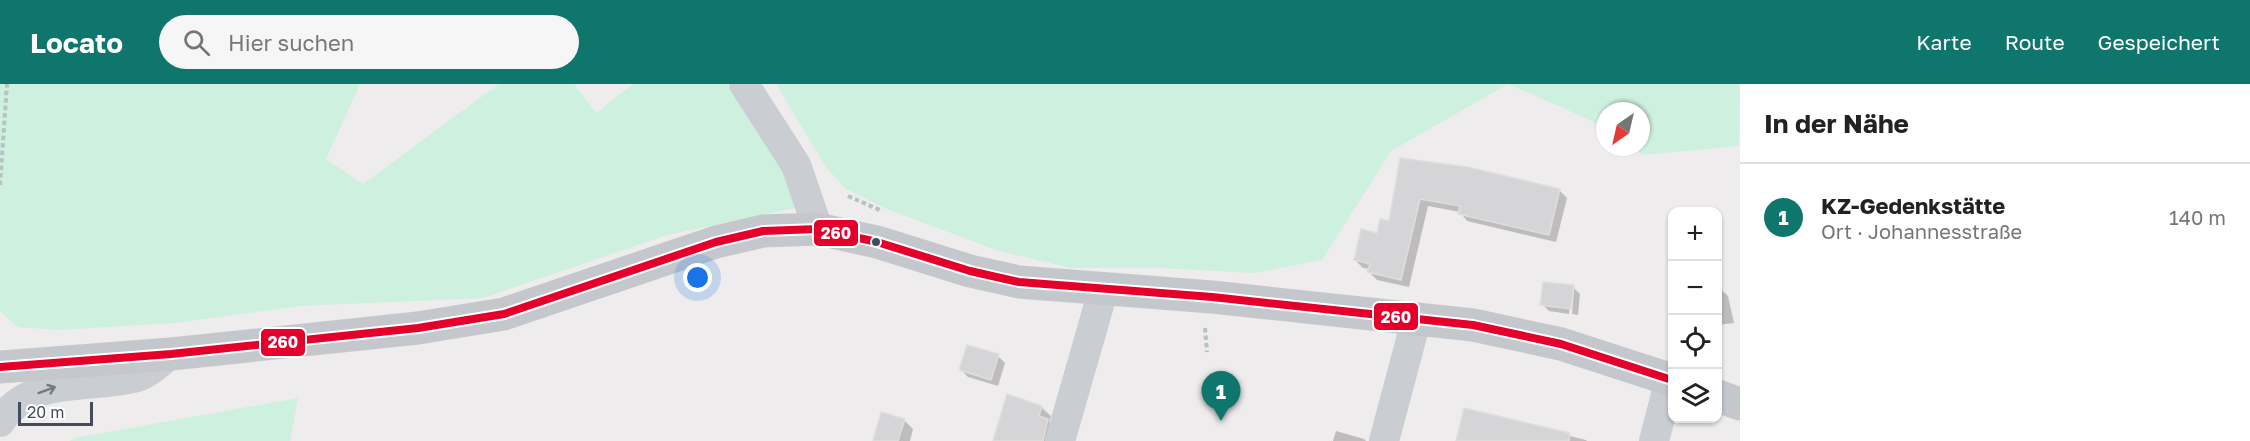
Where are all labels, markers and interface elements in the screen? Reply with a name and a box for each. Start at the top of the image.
search box [159,15,579,69]
text: Locato [30,26,123,59]
icon: search [180,26,213,59]
text: Hier suchen [228,29,354,56]
text: Karte [1916,29,1972,55]
text: Route [2005,29,2065,55]
text: Gespeichert [2098,29,2220,55]
north arrow [1596,102,1650,156]
text: In der Nähe [1764,108,1909,139]
text: KZ-Gedenkstätte [1821,192,2005,219]
text: 1 [1778,205,1789,229]
text: 140 m [2169,205,2226,229]
map controls [1668,207,1722,423]
button: + [1668,207,1722,261]
line badge: 260 [813,219,859,247]
text: Ort · Johannesstraße [1821,219,2022,243]
text: 260 [821,223,851,243]
unlabelled marker [870,236,882,248]
button: − [1668,261,1722,315]
your location [683,263,712,292]
line badge: 260 [1373,302,1419,331]
text: 260 [1381,307,1411,327]
button: locate [1668,315,1722,369]
line badge: 260 [260,328,306,357]
text: 260 [268,332,298,352]
button: layers [1668,369,1722,423]
pin: 1 [1202,372,1240,421]
one-way arrow [38,383,56,394]
scale bar [18,399,93,426]
text: 20 m [27,402,64,422]

